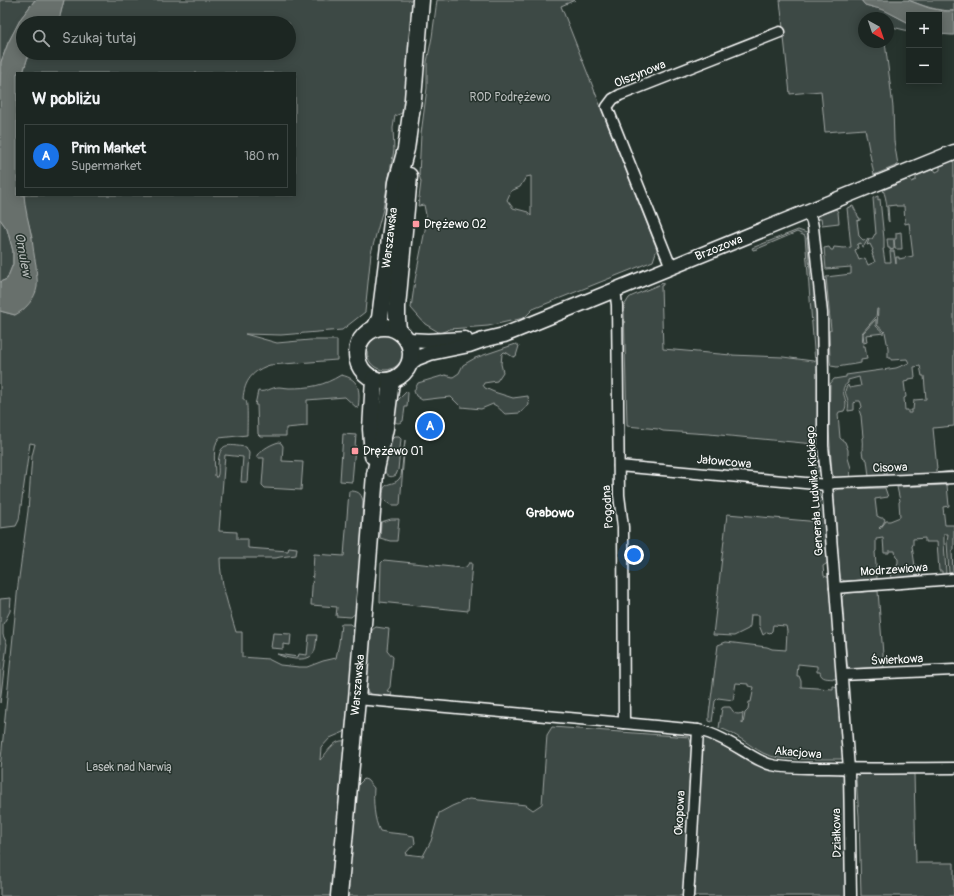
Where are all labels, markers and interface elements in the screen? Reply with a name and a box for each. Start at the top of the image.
north arrow [858,12,894,48]
map controls [906,12,942,84]
button: + [906,12,942,48]
search box [16,16,296,60]
icon: search [30,27,52,49]
text: Szukaj tutaj [62,29,136,48]
button: − [906,48,942,84]
street label: Olszynowa [612,57,668,91]
text: W pobliżu [32,88,100,109]
park label: ROD Podrężewo [469,90,551,105]
text: Prim Market [71,139,146,158]
text: A [42,148,50,164]
text: 180 m [244,148,279,164]
text: Supermarket [71,158,142,174]
street label: Warszawska [379,206,401,269]
place label: Drężewo 02 [424,217,487,232]
marker: Drężewo 02 [411,219,421,229]
water label: Omulew [11,232,35,281]
street label: Brzozowa [693,232,745,264]
pin: A [417,411,443,441]
street label: Generała Ludwika Kickiego [803,425,827,557]
place label: Drężewo 01 [363,444,423,459]
marker: Drężewo 01 [350,446,360,456]
street label: Jałowcowa [696,452,752,472]
street label: Cisowa [872,460,908,476]
street label: Pogodna [599,484,617,529]
district label: Grabowo [526,505,574,521]
your location [624,545,644,565]
street label: Modrzewiowa [860,560,929,580]
street label: Świerkowa [870,650,924,669]
street label: Warszawska [348,653,368,716]
street label: Akacjowa [774,743,823,763]
park label: Lasek nad Narwią [86,760,172,775]
street label: Okopowa [671,790,689,836]
street label: Działkowa [829,808,845,858]

